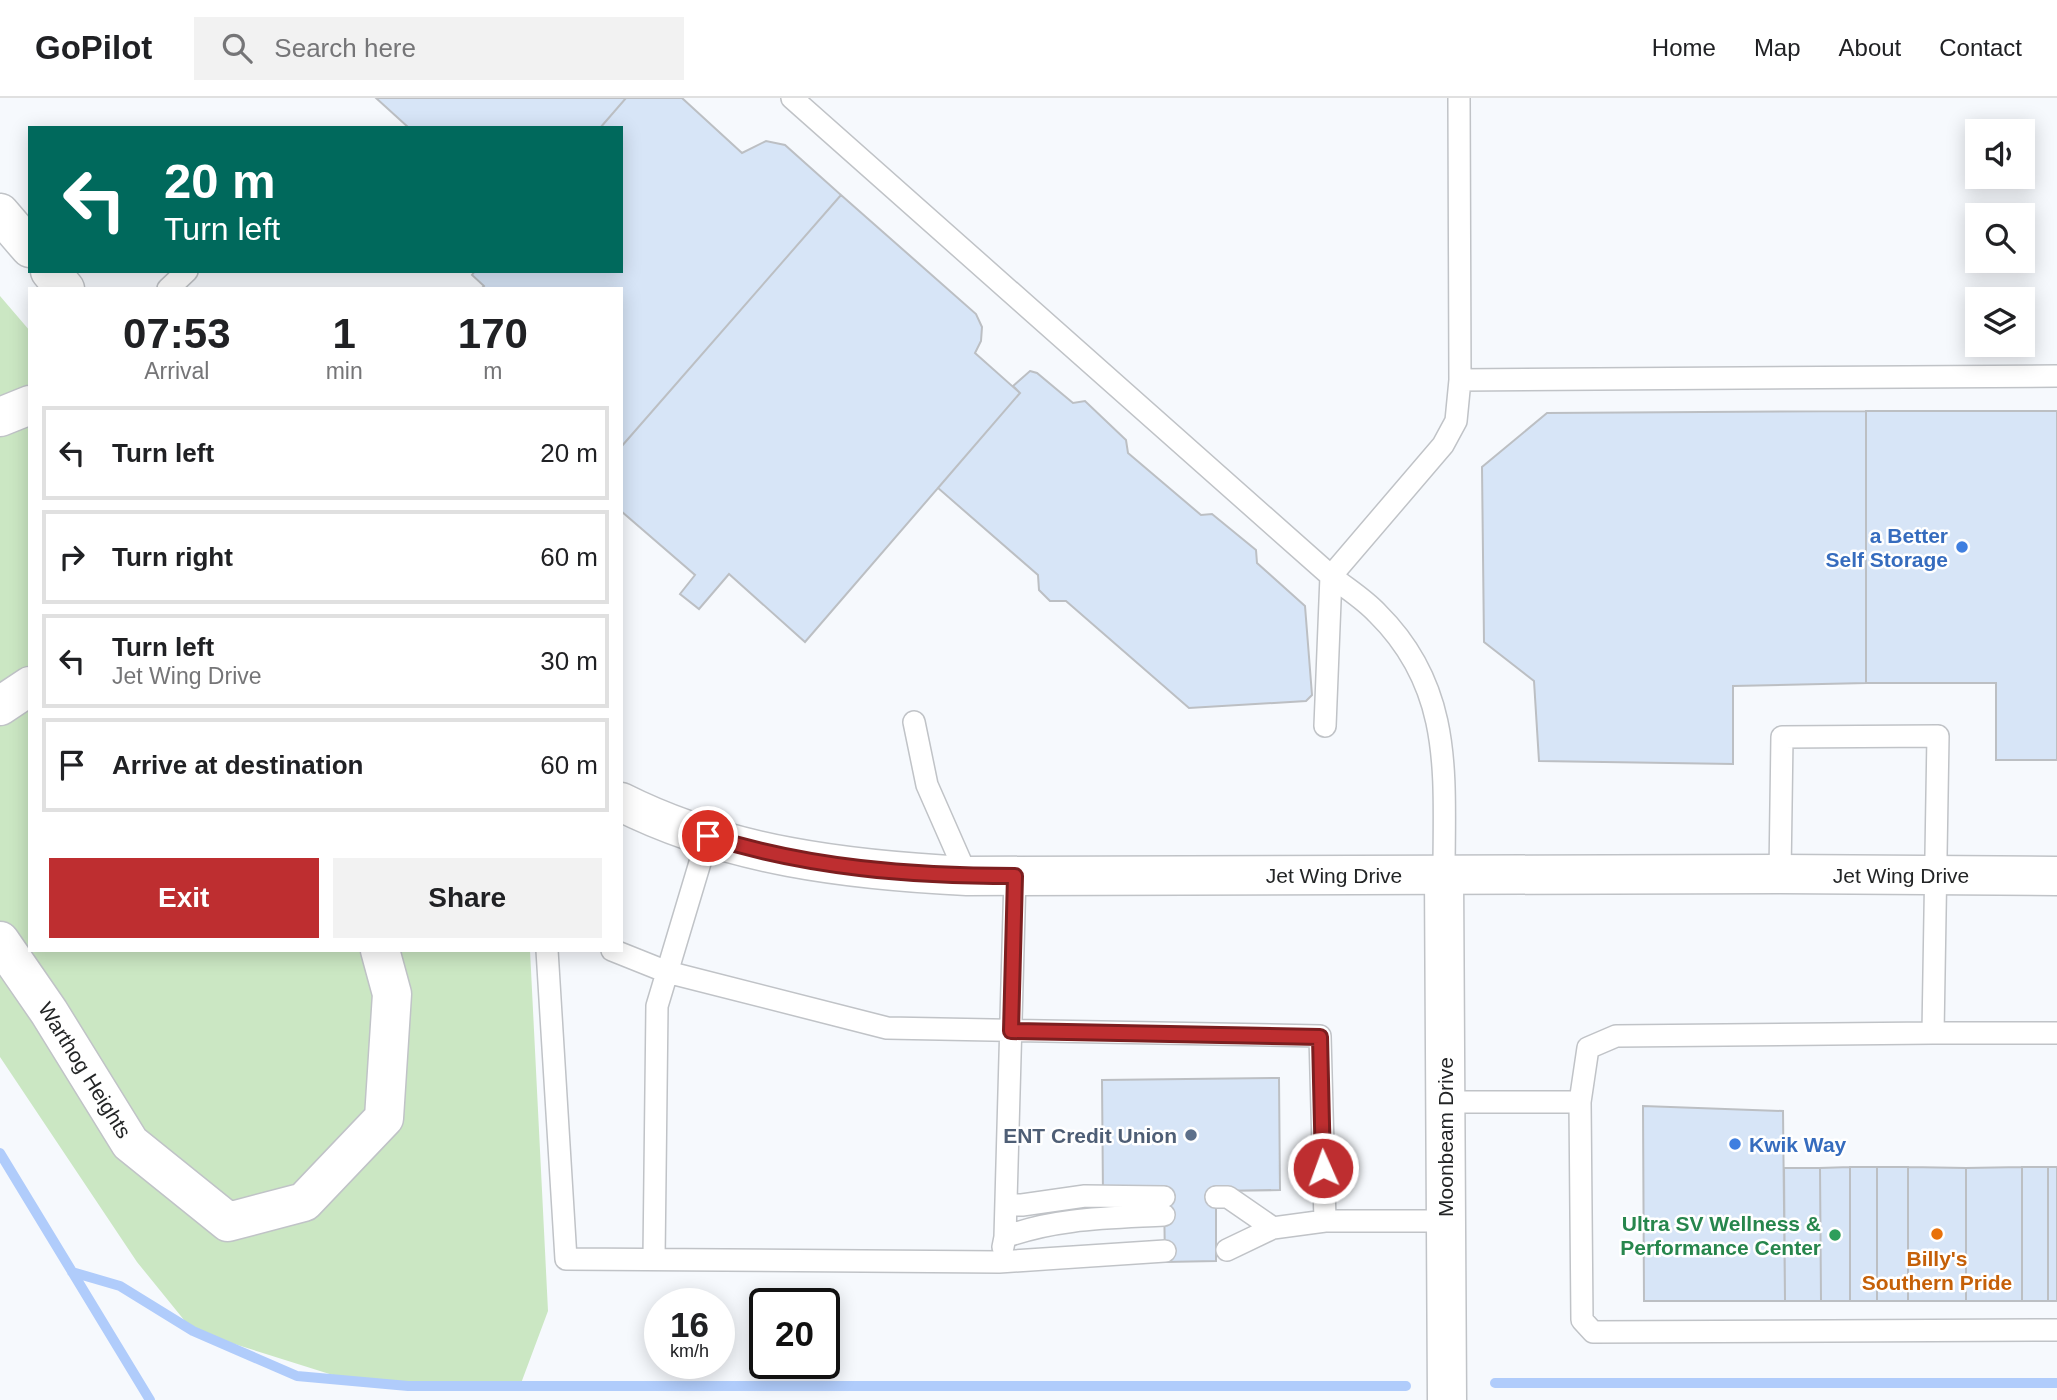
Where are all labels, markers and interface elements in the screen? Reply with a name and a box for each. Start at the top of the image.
search box [194,17,684,80]
text: GoPilot [35,29,152,66]
icon: search [218,29,256,67]
text: Search here [274,33,416,63]
text: Home [1652,34,1716,61]
text: Map [1754,34,1801,61]
text: About [1839,34,1901,61]
text: Contact [1939,34,2022,61]
map controls [1965,119,2035,357]
button: sound [1965,119,2035,189]
icon: left [49,154,140,245]
text: 20 m [164,154,276,208]
button: search [1965,203,2035,273]
text: Turn left [164,211,280,247]
button: layers [1965,287,2035,357]
text: 07:53 [123,310,231,357]
text: 1 [332,310,356,357]
text: 170 [458,310,528,357]
text: Arrival [144,358,209,384]
text: min [326,358,363,384]
text: m [483,358,502,384]
icon: left [53,434,91,472]
text: Turn left [112,438,214,468]
text: 20 m [540,438,598,468]
place label: a Better Self Storage [1825,524,1948,571]
icon: right [53,538,91,576]
marker: a Better Self Storage [1954,539,1970,555]
text: Turn right [112,542,233,572]
text: 60 m [540,542,598,572]
text: Turn left [112,632,214,662]
icon: left [53,642,91,680]
text: 30 m [540,646,598,676]
text: Jet Wing Drive [112,663,262,689]
icon: arrive [53,746,91,784]
text: Arrive at destination [112,750,363,780]
text: 60 m [540,750,598,780]
pin [678,806,738,866]
icon: arrive [689,817,727,855]
button: Exit [49,858,319,938]
button: Share [333,858,602,938]
street label: Jet Wing Drive [1266,864,1402,887]
street label: Jet Wing Drive [1833,864,1969,887]
street label: Warthog Heights [34,998,136,1142]
street label: Moonbeam Drive [1434,1057,1457,1217]
place label: ENT Credit Union [1003,1124,1177,1147]
marker: ENT Credit Union [1183,1127,1199,1143]
position arrow [1286,1131,1360,1205]
place label: Kwik Way [1749,1133,1847,1156]
marker: Kwik Way [1727,1136,1743,1152]
place label: Ultra SV Wellness & Performance Center [1620,1212,1821,1259]
marker: Billy's Southern Pride [1929,1226,1945,1242]
marker: Ultra SV Wellness & Performance Center [1827,1227,1843,1243]
place label: Billy's Southern Pride [1862,1247,2012,1294]
speed limit sign: 20 [749,1288,840,1379]
text: 16 [670,1305,709,1344]
text: km/h [670,1341,709,1361]

